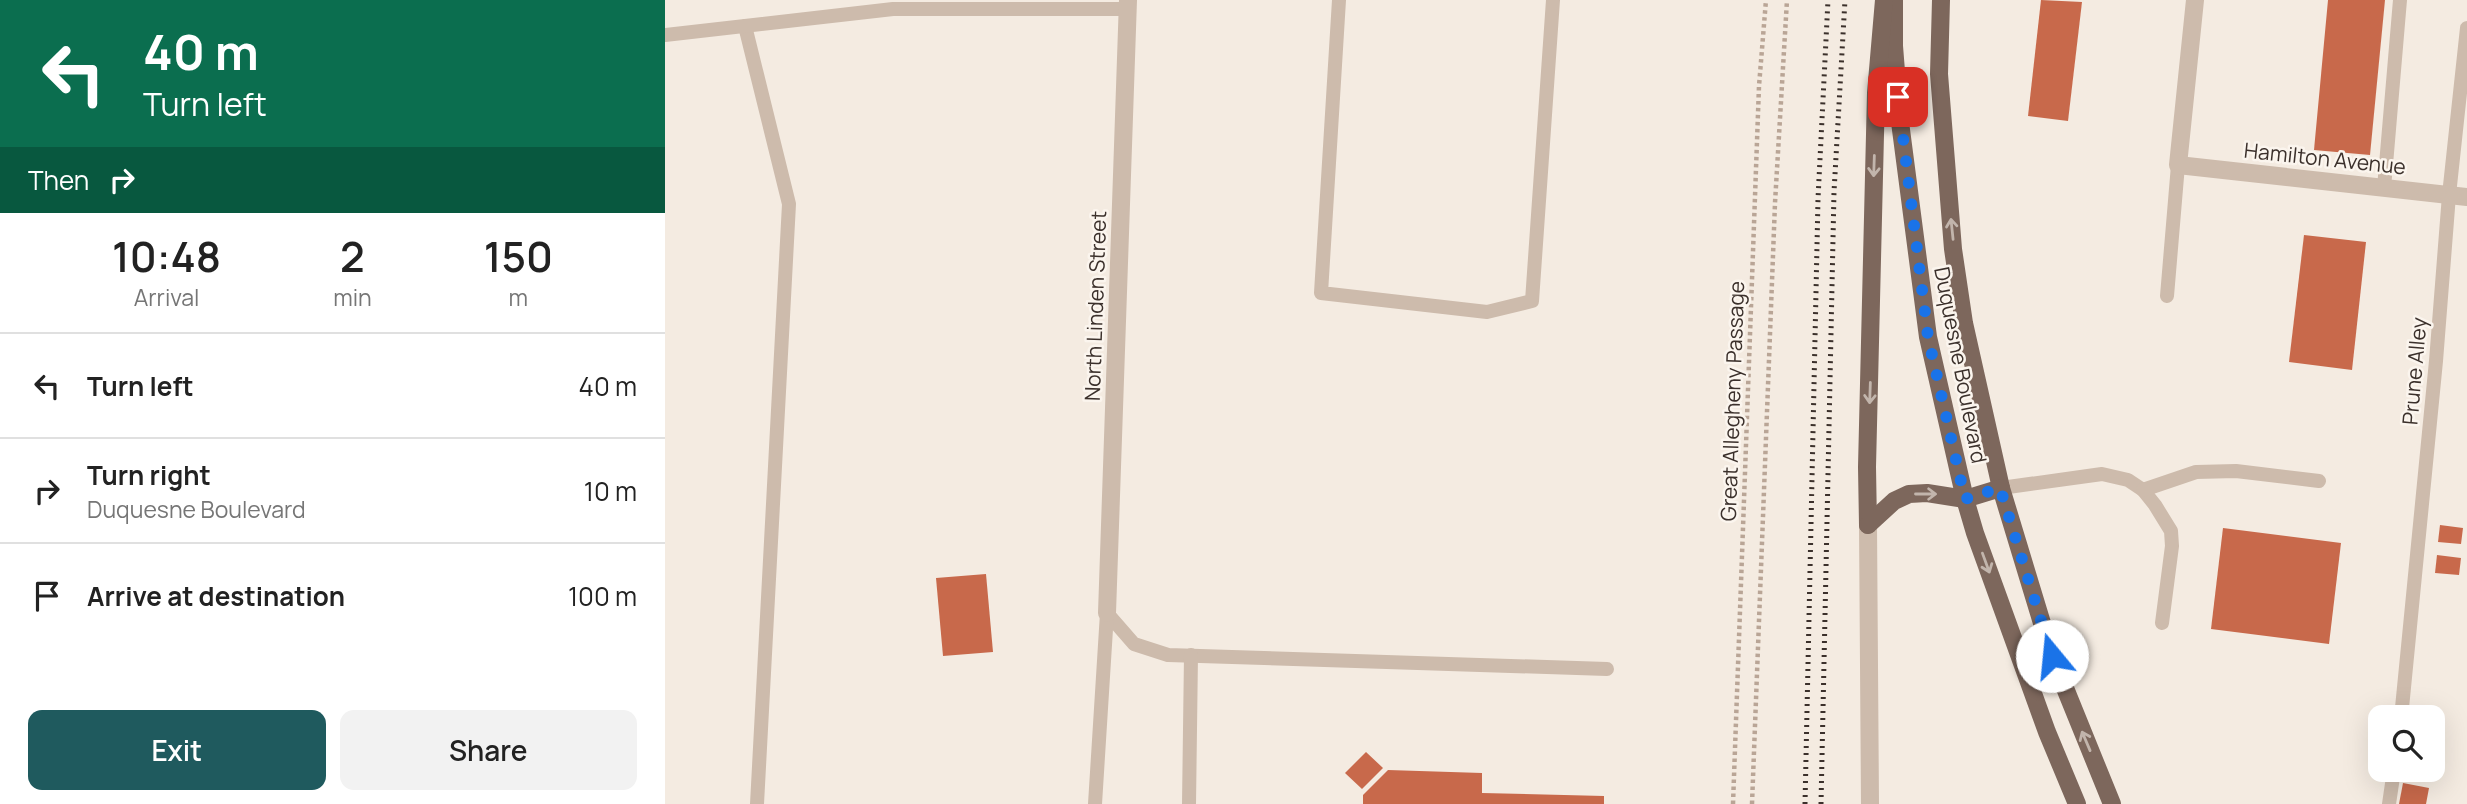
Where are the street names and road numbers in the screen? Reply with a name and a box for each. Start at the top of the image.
street label: Hamilton Avenue [2243,136,2407,180]
street label: North Linden Street [1078,210,1112,402]
street label: Duquesne Boulevard [1928,264,1994,466]
street label: Great Allegheny Passage [1714,280,1750,522]
street label: Prune Alley [2395,316,2433,426]

